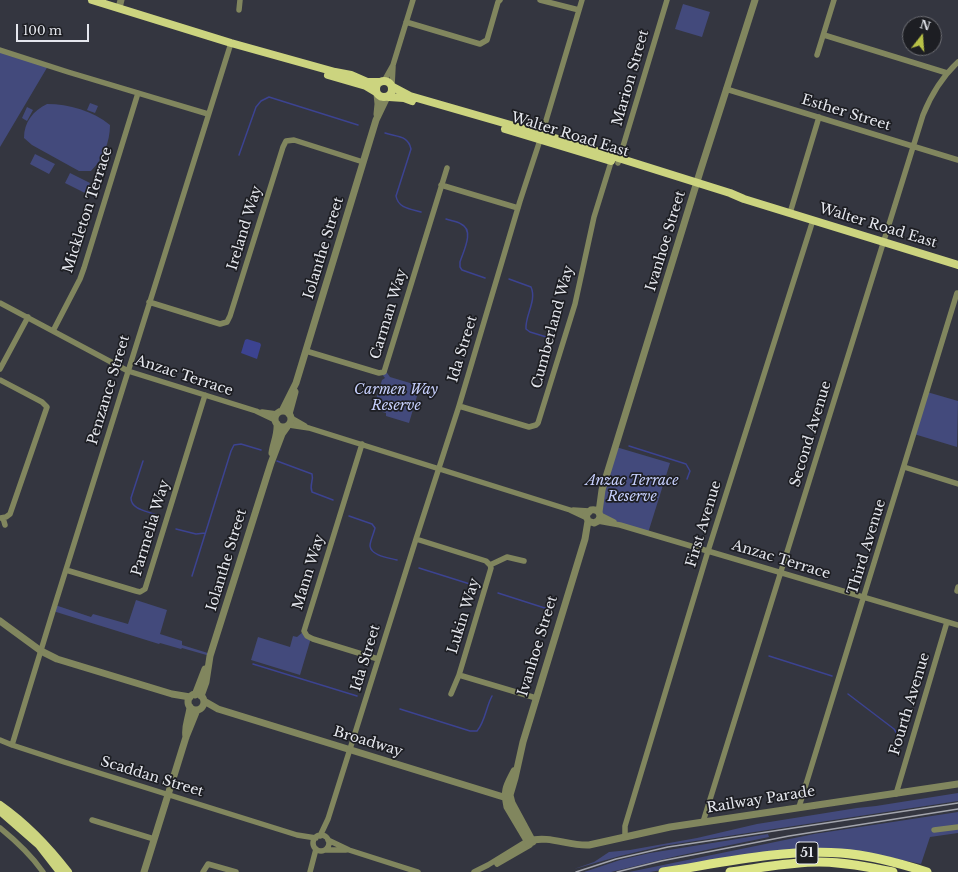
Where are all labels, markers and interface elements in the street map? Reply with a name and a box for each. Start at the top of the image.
scale bar [18,16,91,42]
north arrow [902,16,942,56]
text: N [918,17,932,34]
text: 100 m [23,23,62,38]
street label: Marion Street [609,28,653,128]
street label: Esther Street [799,91,893,135]
street label: Walter Road East [509,109,631,161]
street label: Mickleton Terrace [60,145,116,275]
street label: Ireland Way [224,184,266,272]
street label: Ivanhoe Street [643,189,689,293]
street label: Iolanthe Street [301,195,347,301]
street label: Walter Road East [817,200,939,252]
street label: Cumberland Way [529,264,577,390]
street label: Carman Way [367,267,411,361]
street label: Ida Street [445,314,481,384]
street label: Penzance Street [84,333,134,447]
street label: Anzac Terrace [133,352,235,400]
street label: Second Avenue [787,379,835,489]
park label: Carmen Way Reserve [354,382,438,414]
park label: Anzac Terrace Reserve [585,473,679,506]
street label: Parmelia Way [128,478,174,578]
street label: First Avenue [683,479,725,569]
street label: Third Avenue [844,497,890,597]
street label: Iolanthe Street [204,507,250,613]
street label: Mann Way [290,532,328,612]
street label: Anzac Terrace [730,537,832,583]
street label: Lukin Way [445,576,483,656]
street label: Ivanhoe Street [515,594,561,698]
street label: Ida Street [348,623,384,693]
street label: Fourth Avenue [886,651,934,757]
street label: Broadway [331,723,405,761]
street label: Scaddan Street [99,753,205,801]
street label: Railway Parade [706,783,816,817]
road number: 51 [796,842,818,864]

